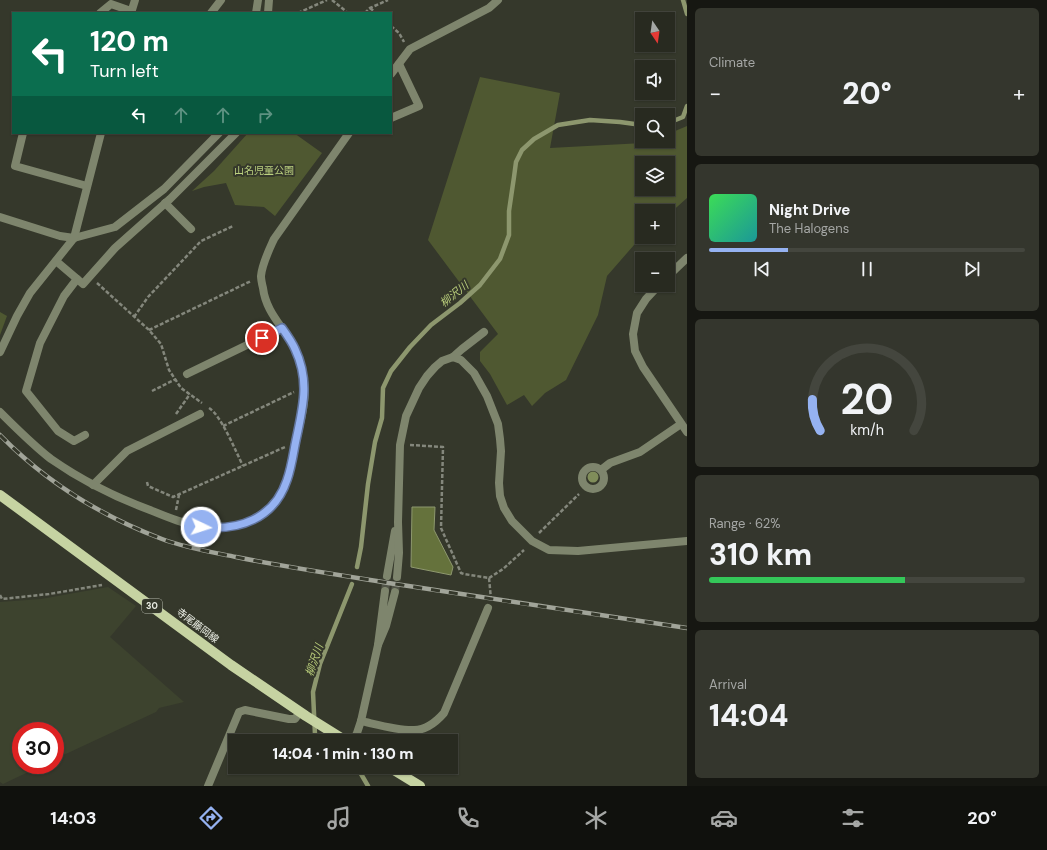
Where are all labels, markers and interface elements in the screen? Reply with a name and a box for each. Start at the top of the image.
north arrow [635,12,675,52]
map controls [635,12,675,292]
text: 120 m [90,23,169,60]
icon: left [24,28,76,80]
text: Climate [709,54,755,71]
text: Turn left [90,59,159,83]
button: sound [635,60,675,100]
text: 20° [842,74,892,113]
text: − [709,79,721,108]
text: + [1013,79,1025,108]
icon: left [128,104,150,126]
icon: ahead [170,104,192,126]
icon: ahead [212,104,234,126]
icon: right [254,104,276,126]
button: search [635,108,675,148]
button: layers [635,156,675,196]
park label: 山名児童公園 [234,164,294,177]
text: Night Drive [769,200,850,220]
button: + [635,204,675,244]
text: The Halogens [769,220,849,237]
button: − [635,252,675,292]
icon: previous [751,258,773,280]
icon: pause [856,258,878,280]
icon: next [961,258,983,280]
water label: 柳沢川 [437,278,472,310]
pin [245,321,279,355]
icon: arrive [251,327,273,349]
text: 20 [840,373,894,427]
text: km/h [850,421,884,439]
position arrow [180,506,222,548]
text: Range · 62% [709,515,780,532]
text: 310 km [709,535,812,574]
road number: 30 [142,599,162,613]
street label: 寺尾藤岡線 [174,605,222,646]
water label: 柳沢川 [302,641,326,678]
text: Arrival [709,676,747,693]
text: 14:04 [709,696,788,735]
speed limit sign: 30 [12,722,64,774]
text: 14:04 · 1 min · 130 m [273,744,413,764]
icon: directions [197,804,225,832]
icon: music [325,804,353,832]
icon: phone [454,804,482,832]
icon: climate [582,804,610,832]
icon: car [710,804,738,832]
icon: filters [839,804,867,832]
text: 14:03 [50,806,97,830]
text: 20° [967,806,997,830]

